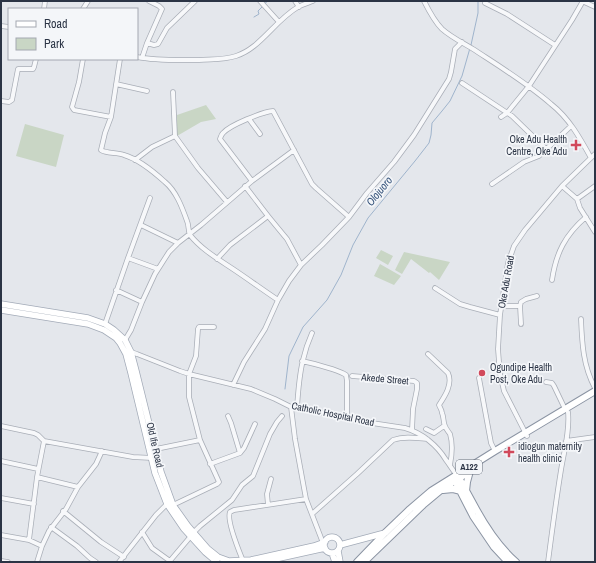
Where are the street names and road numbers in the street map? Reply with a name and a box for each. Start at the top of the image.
street label: Oke Adu Road [495,255,517,309]
street label: Akede Street [360,370,410,388]
street label: Catholic Hospital Road [290,399,376,429]
street label: Old Ife Road [143,421,167,469]
road number: A122 [456,460,482,474]

